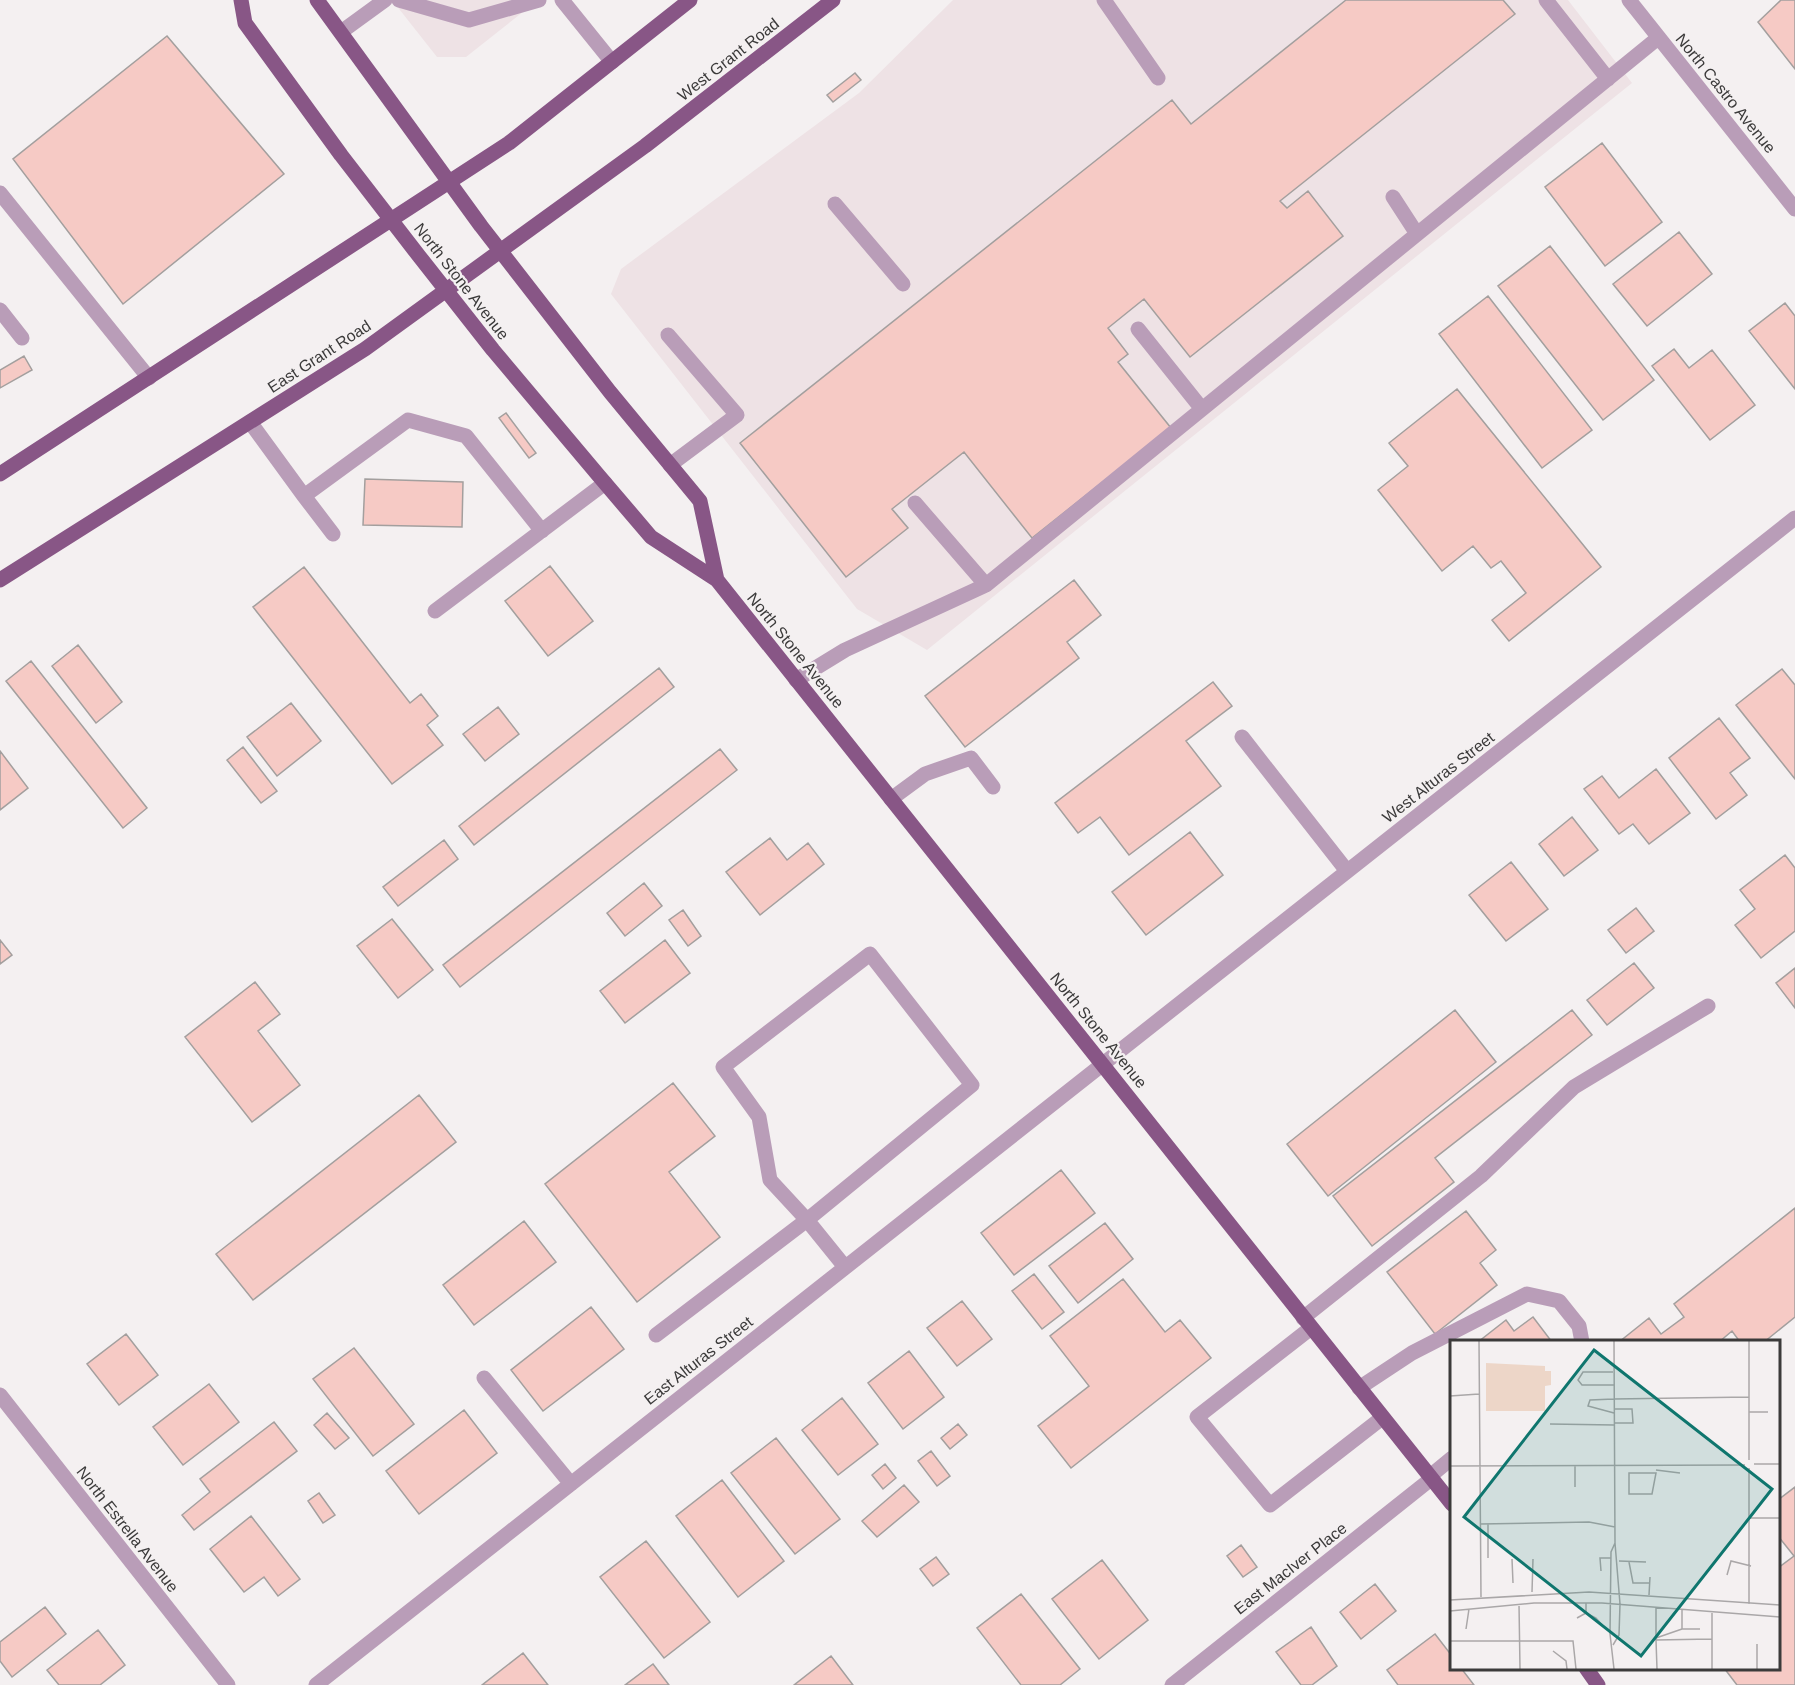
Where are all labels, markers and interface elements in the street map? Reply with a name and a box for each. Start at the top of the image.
street label: West Grant Road [674,15,782,104]
street label: North Castro Avenue [1672,30,1779,156]
street label: North Stone Avenue [411,220,512,343]
street label: East Grant Road [265,317,374,396]
street label: North Stone Avenue [744,589,847,711]
street label: West Alturas Street [1379,728,1498,826]
street label: North Stone Avenue [1047,969,1150,1091]
street label: East Alturas Street [641,1313,756,1408]
inset map [1450,1340,1780,1670]
street label: North Estrella Avenue [73,1463,182,1595]
street label: East MacIver Place [1231,1519,1350,1618]

